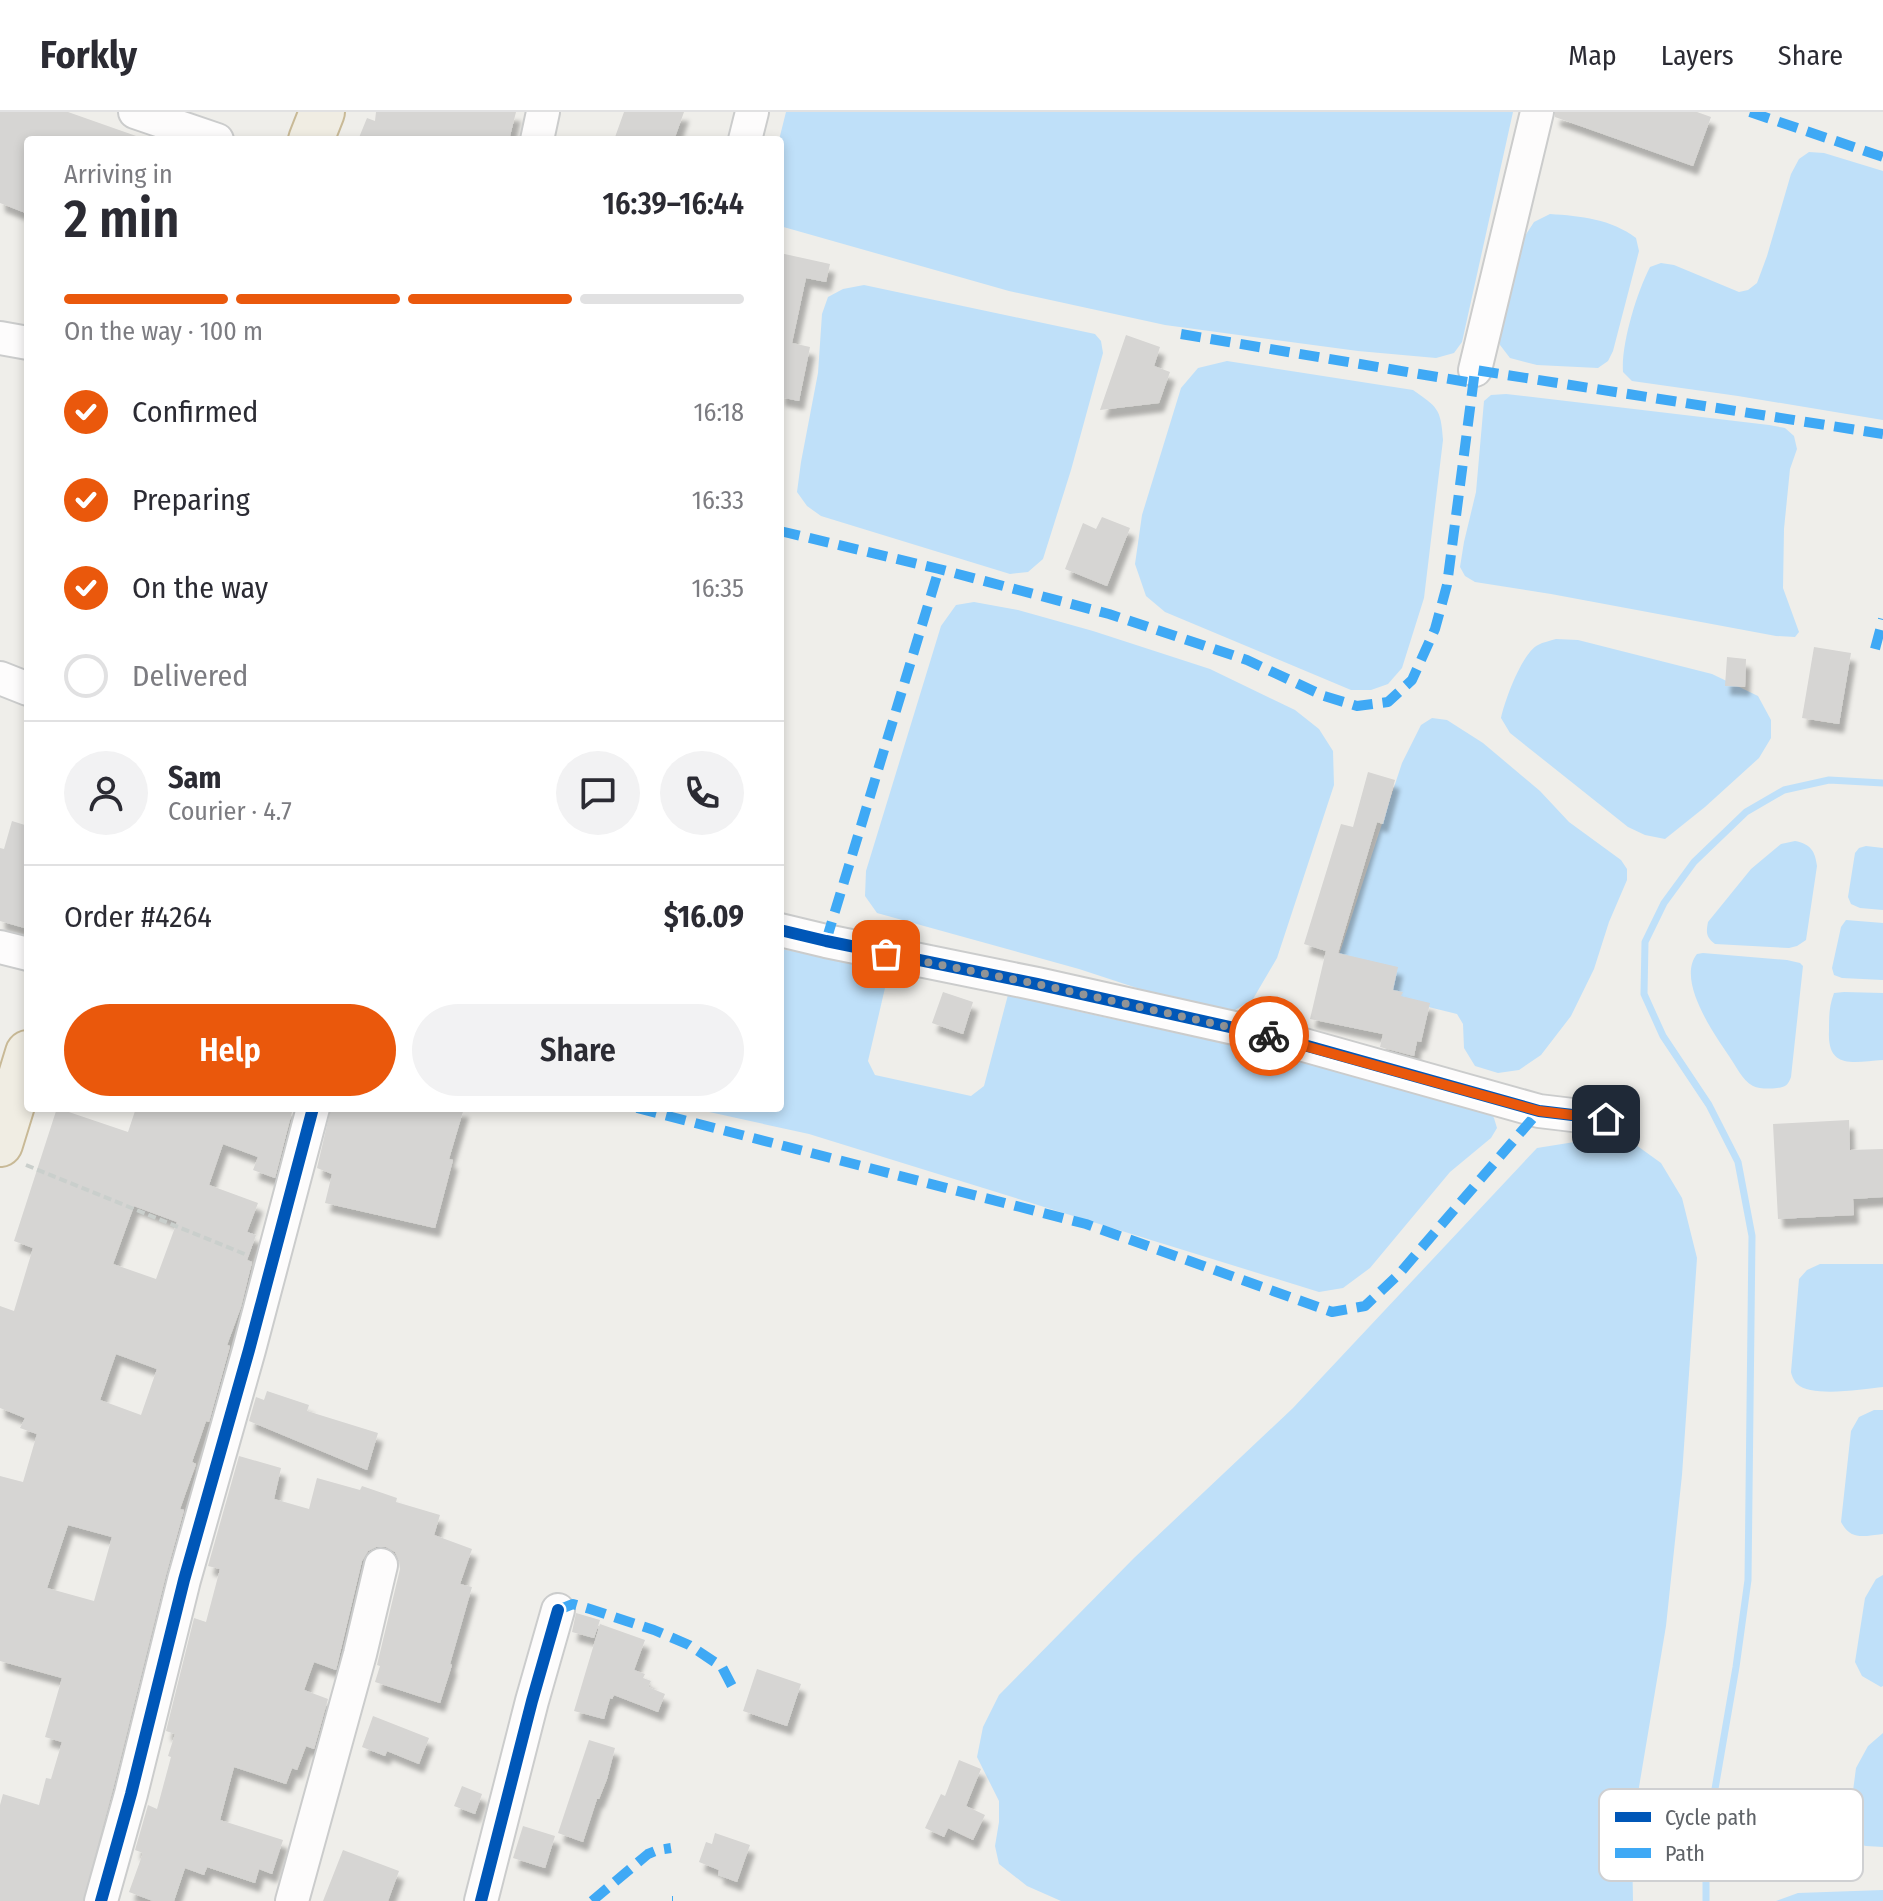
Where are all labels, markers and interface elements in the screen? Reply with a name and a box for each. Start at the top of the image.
text: Forkly [40,32,137,78]
text: Map [1568,39,1617,72]
text: Layers [1661,39,1734,72]
text: Share [1778,39,1843,72]
text: Arriving in [64,159,173,190]
text: 16:39–16:44 [603,186,744,222]
text: 2 min [64,188,180,251]
text: On the way · 100 m [64,316,263,347]
icon: check [64,390,108,434]
text: Confirmed [132,394,258,430]
text: 16:18 [693,397,744,428]
icon: check [64,478,108,522]
text: Preparing [132,482,250,518]
text: 16:33 [692,485,744,516]
icon: check [64,566,108,610]
text: On the way [132,570,268,606]
text: 16:35 [692,573,744,604]
text: Delivered [132,658,248,694]
button: person [64,751,148,835]
button: chat [556,751,640,835]
button: phone [660,751,744,835]
text: Sam [168,760,221,796]
text: Courier · 4.7 [168,796,292,827]
text: Order #4264 [64,899,212,935]
text: $16.09 [664,899,744,935]
pin [852,920,920,988]
icon: bag [864,932,908,976]
courier [1229,996,1309,1076]
button: Help [64,1004,396,1096]
button: Share [412,1004,744,1096]
icon: bike [1247,1014,1291,1058]
pin [1572,1085,1640,1153]
icon: home [1584,1097,1628,1141]
legend [1599,1789,1863,1881]
text: Cycle path [1665,1804,1757,1831]
text: Path [1665,1840,1705,1867]

